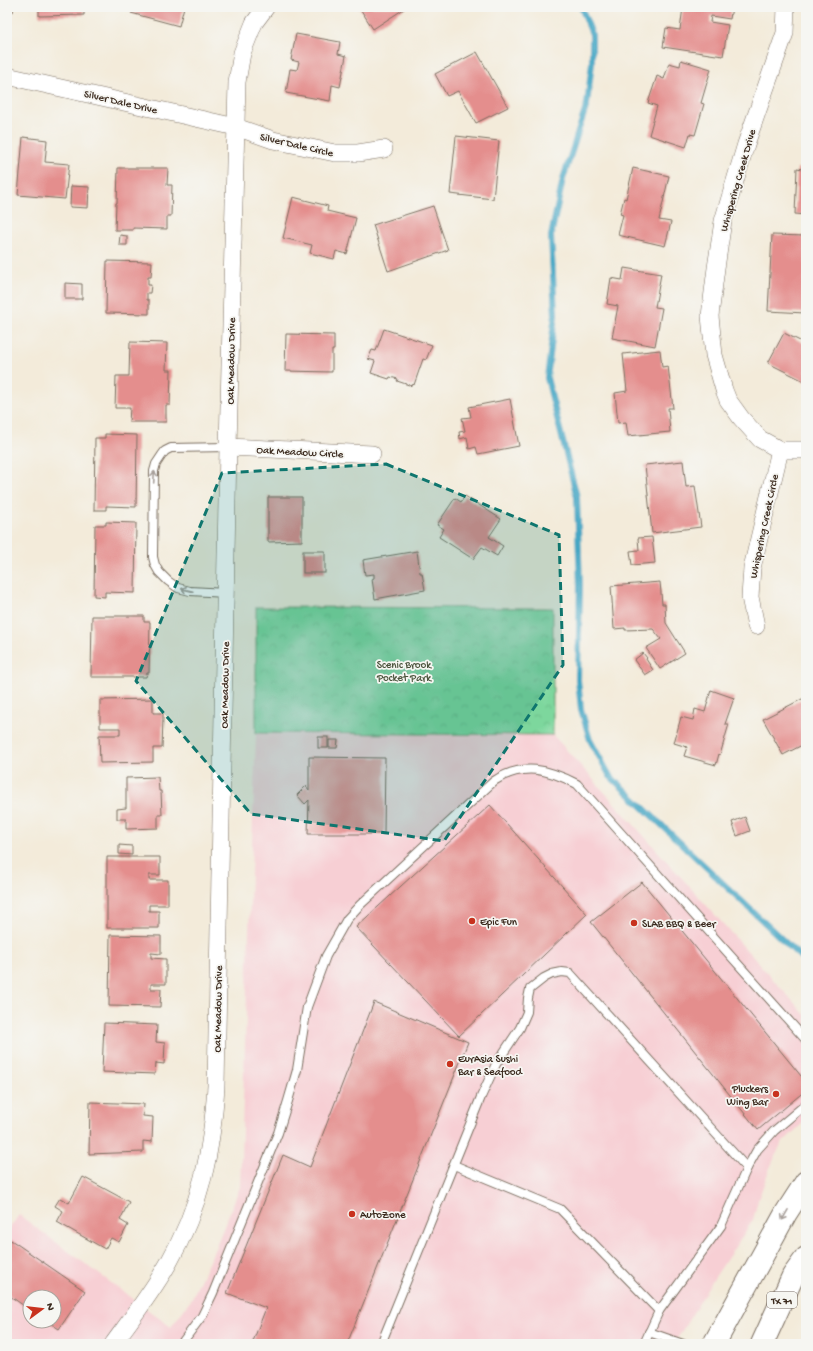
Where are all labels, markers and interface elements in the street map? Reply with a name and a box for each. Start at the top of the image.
street label: Silver Dale Drive [83,89,159,117]
street label: Whispering Creek Drive [719,128,759,233]
street label: Silver Dale Circle [259,132,335,160]
street label: Oak Meadow Drive [225,317,239,405]
street label: Oak Meadow Circle [256,445,344,461]
one-way arrow [150,471,157,484]
street label: Whispering Creek Circle [748,473,782,579]
one-way arrow [181,585,194,593]
street label: Oak Meadow Drive [219,641,233,729]
park label: Scenic Brook Pocket Park [376,660,432,685]
marker: Epic Fun [467,916,477,926]
place label: Epic Fun [480,917,518,929]
marker: SLAB BBQ & Beer [629,918,639,928]
place label: SLAB BBQ & Beer [642,919,717,931]
street label: Oak Meadow Drive [212,965,226,1053]
place label: EurAsia Sushi Bar & Seafood [457,1054,524,1079]
marker: EurAsia Sushi Bar & Seafood [445,1059,455,1069]
place label: Pluckers Wing Bar [727,1084,769,1109]
marker: Pluckers Wing Bar [771,1089,781,1099]
marker: AutoZone [347,1209,357,1219]
one-way arrow [781,1209,789,1221]
place label: AutoZone [360,1210,406,1222]
north arrow [22,1289,62,1329]
road number: TX 71 [767,1292,797,1308]
text: N [43,1302,56,1312]

